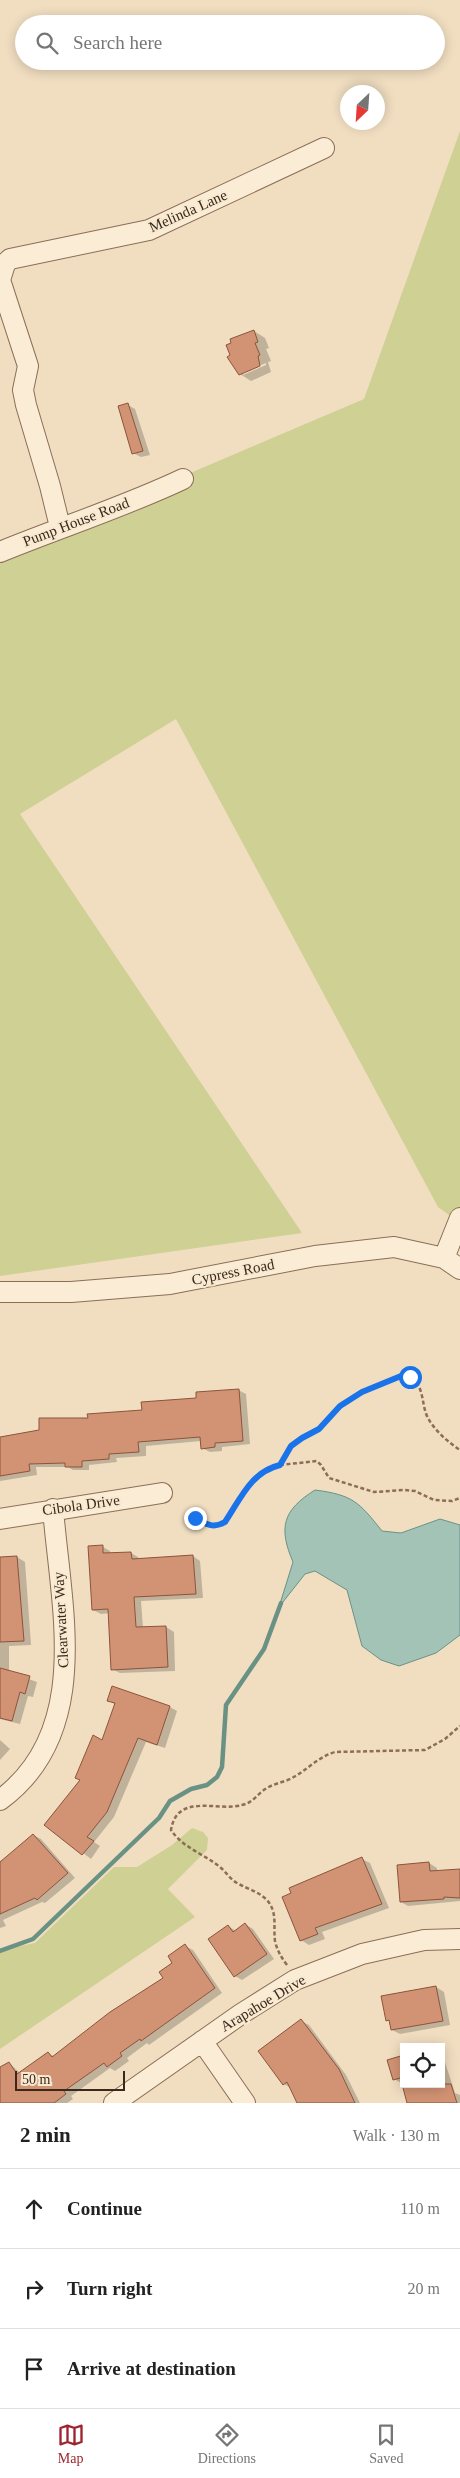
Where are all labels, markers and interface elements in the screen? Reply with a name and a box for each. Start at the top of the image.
search box [15,15,445,70]
icon: search [33,29,61,57]
text: Search here [73,32,162,53]
north arrow [340,85,385,130]
street label: Melinda Lane [147,187,230,235]
street label: Pump House Road [21,494,132,550]
street label: Cypress Road [190,1256,276,1288]
route start [399,1366,422,1389]
street label: Cibola Drive [41,1492,121,1518]
route end [184,1507,207,1530]
street label: Clearwater Way [50,1571,72,1669]
street label: Arapahoe Drive [218,1971,309,2035]
map controls [400,2043,445,2088]
button: locate [400,2043,445,2088]
scale bar [15,2068,125,2091]
text: 50 m [22,2072,50,2087]
text: 2 min [20,2123,71,2147]
text: Walk · 130 m [353,2127,440,2144]
icon: ahead [20,2195,48,2223]
text: Continue [67,2198,142,2219]
text: 110 m [400,2200,440,2217]
icon: right [20,2275,48,2303]
text: Turn right [67,2278,152,2299]
text: 20 m [408,2280,440,2297]
icon: arrive [20,2355,48,2383]
text: Arrive at destination [67,2358,236,2379]
tab: Map [57,2421,85,2467]
tab: Directions [198,2421,256,2467]
tab: Saved [369,2421,403,2467]

